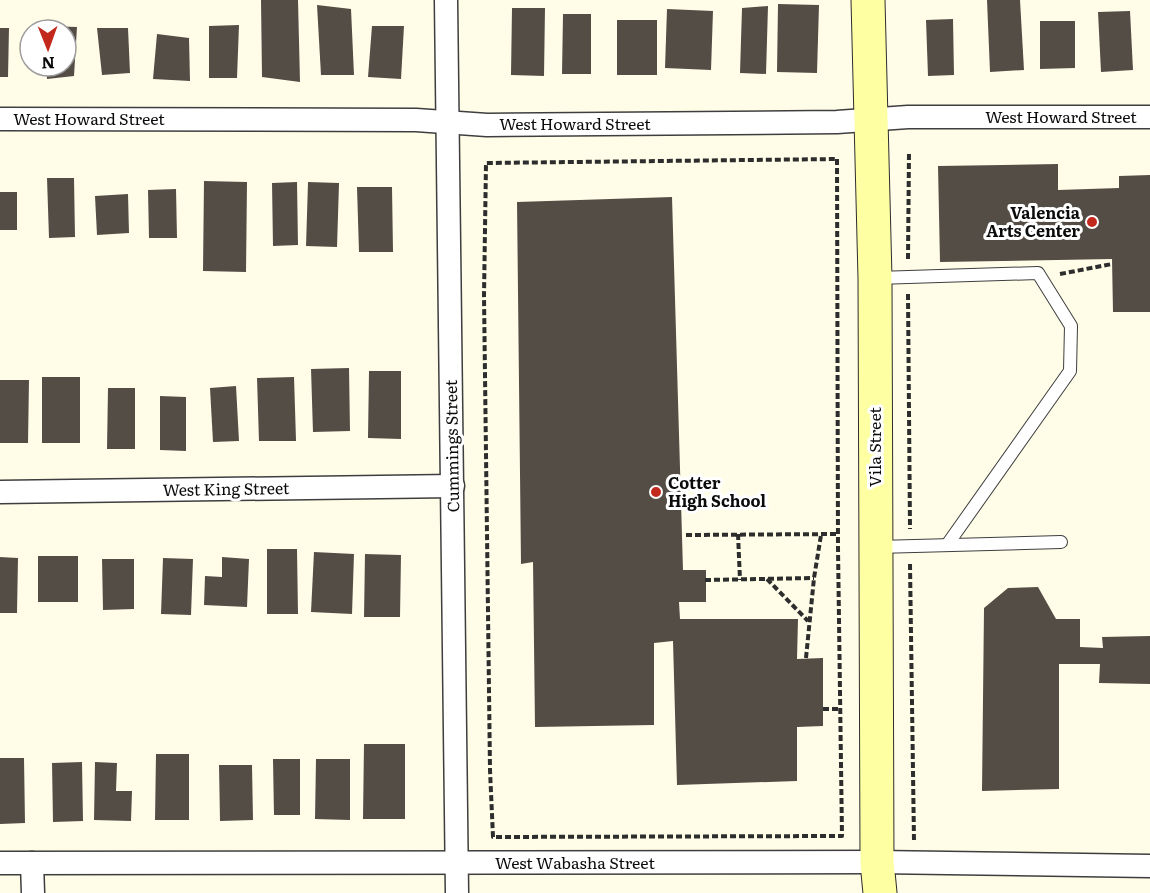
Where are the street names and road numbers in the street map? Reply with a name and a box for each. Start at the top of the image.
street label: West Howard Street [985,104,1137,128]
street label: West Howard Street [13,106,165,130]
street label: West Howard Street [499,111,651,135]
street label: Cummings Street [438,379,464,513]
street label: Vila Street [862,407,886,487]
street label: West King Street [162,475,290,501]
street label: West Wabasha Street [495,850,655,874]

